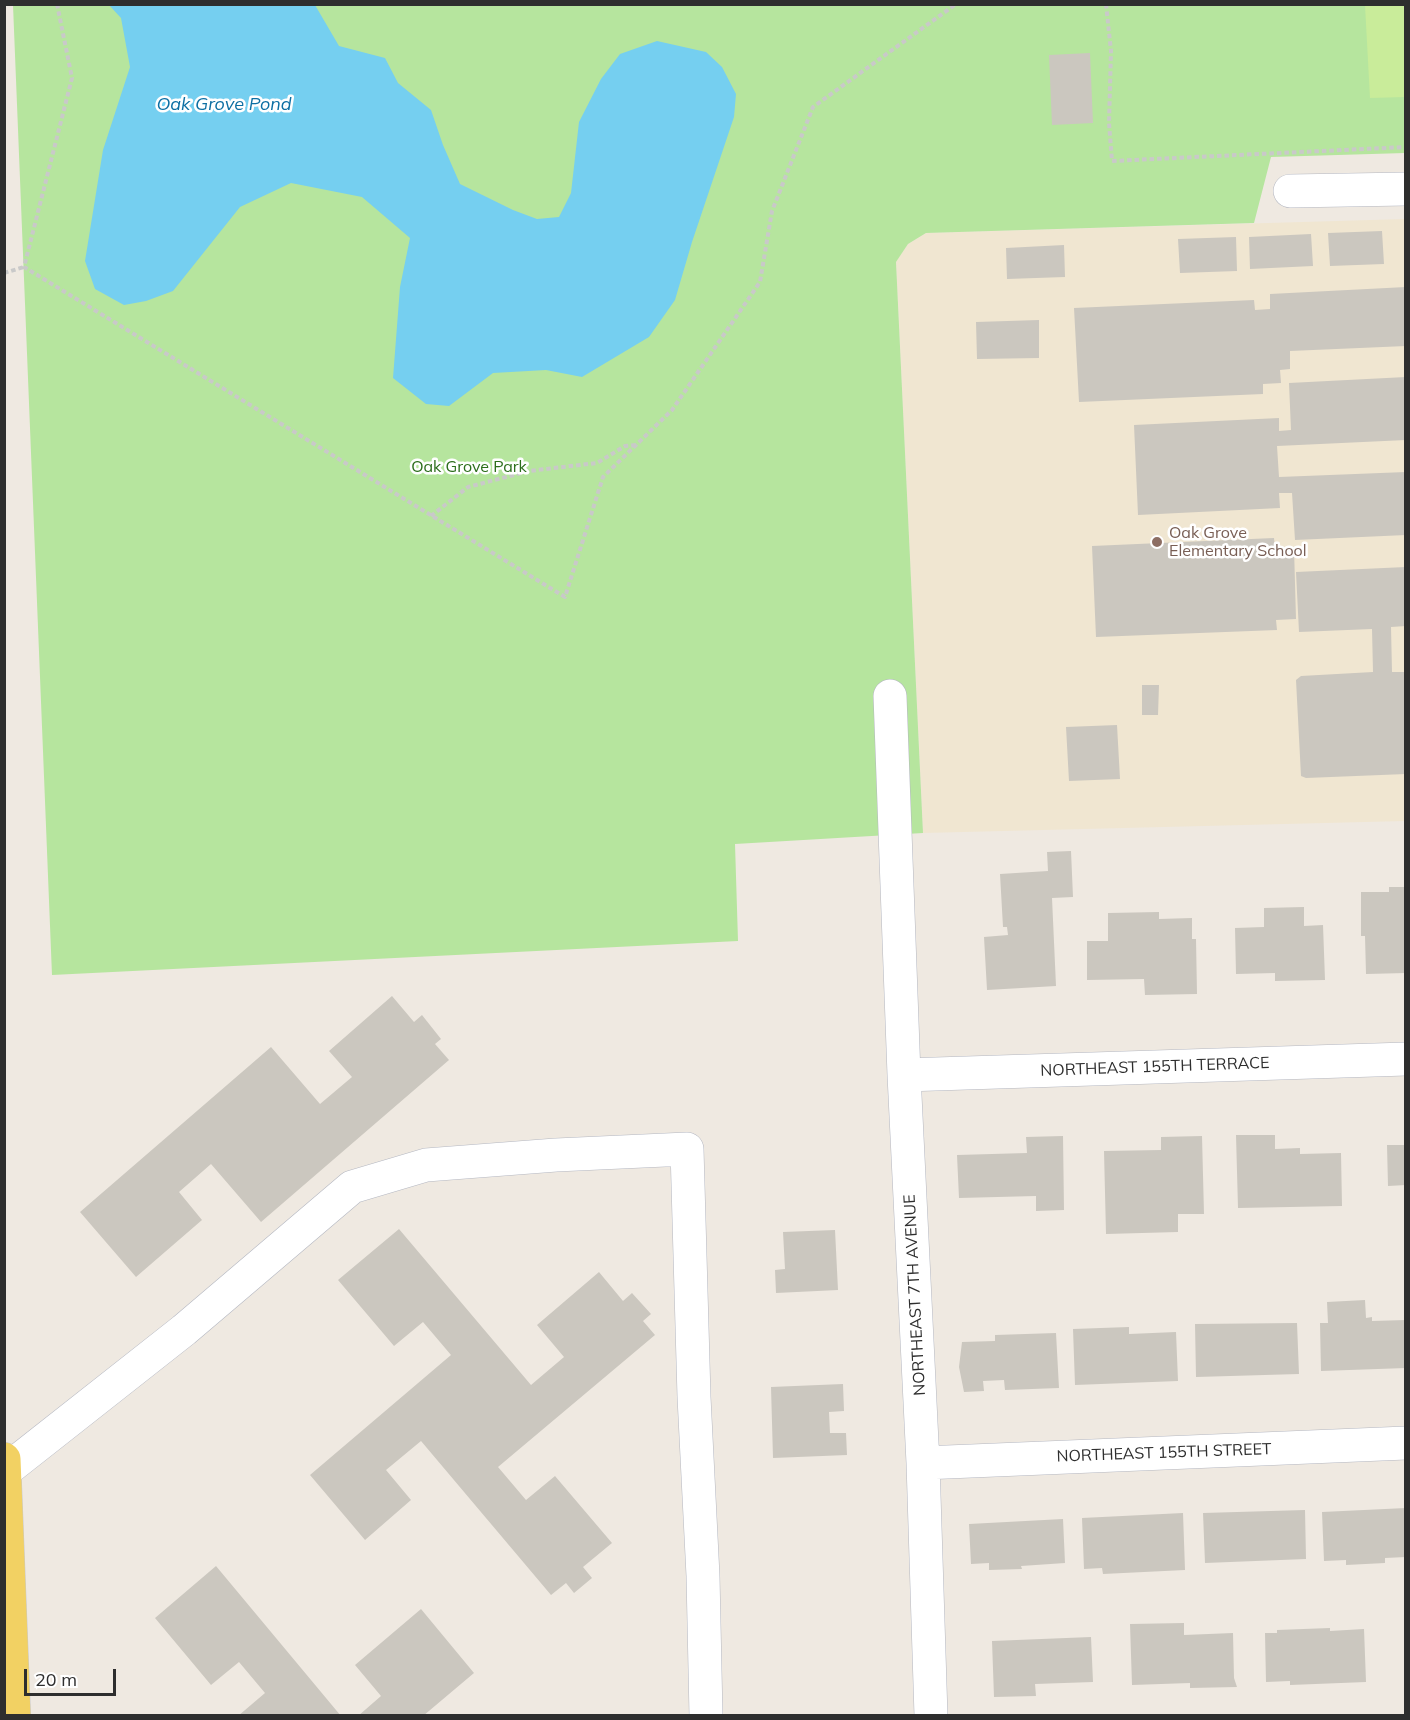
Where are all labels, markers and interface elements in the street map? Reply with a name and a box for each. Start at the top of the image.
water label: Oak Grove Pond [156,94,292,116]
park label: Oak Grove Park [411,457,527,477]
place label: Oak Grove Elementary School [1169,523,1307,561]
marker: Oak Grove Elementary School [1150,535,1164,549]
street label: NORTHEAST 155TH TERRACE [1040,1053,1270,1081]
street label: NORTHEAST 7TH AVENUE [900,1194,930,1396]
street label: NORTHEAST 155TH STREET [1056,1440,1272,1466]
scale bar [27,1657,118,1695]
text: 20 m [35,1668,77,1691]

